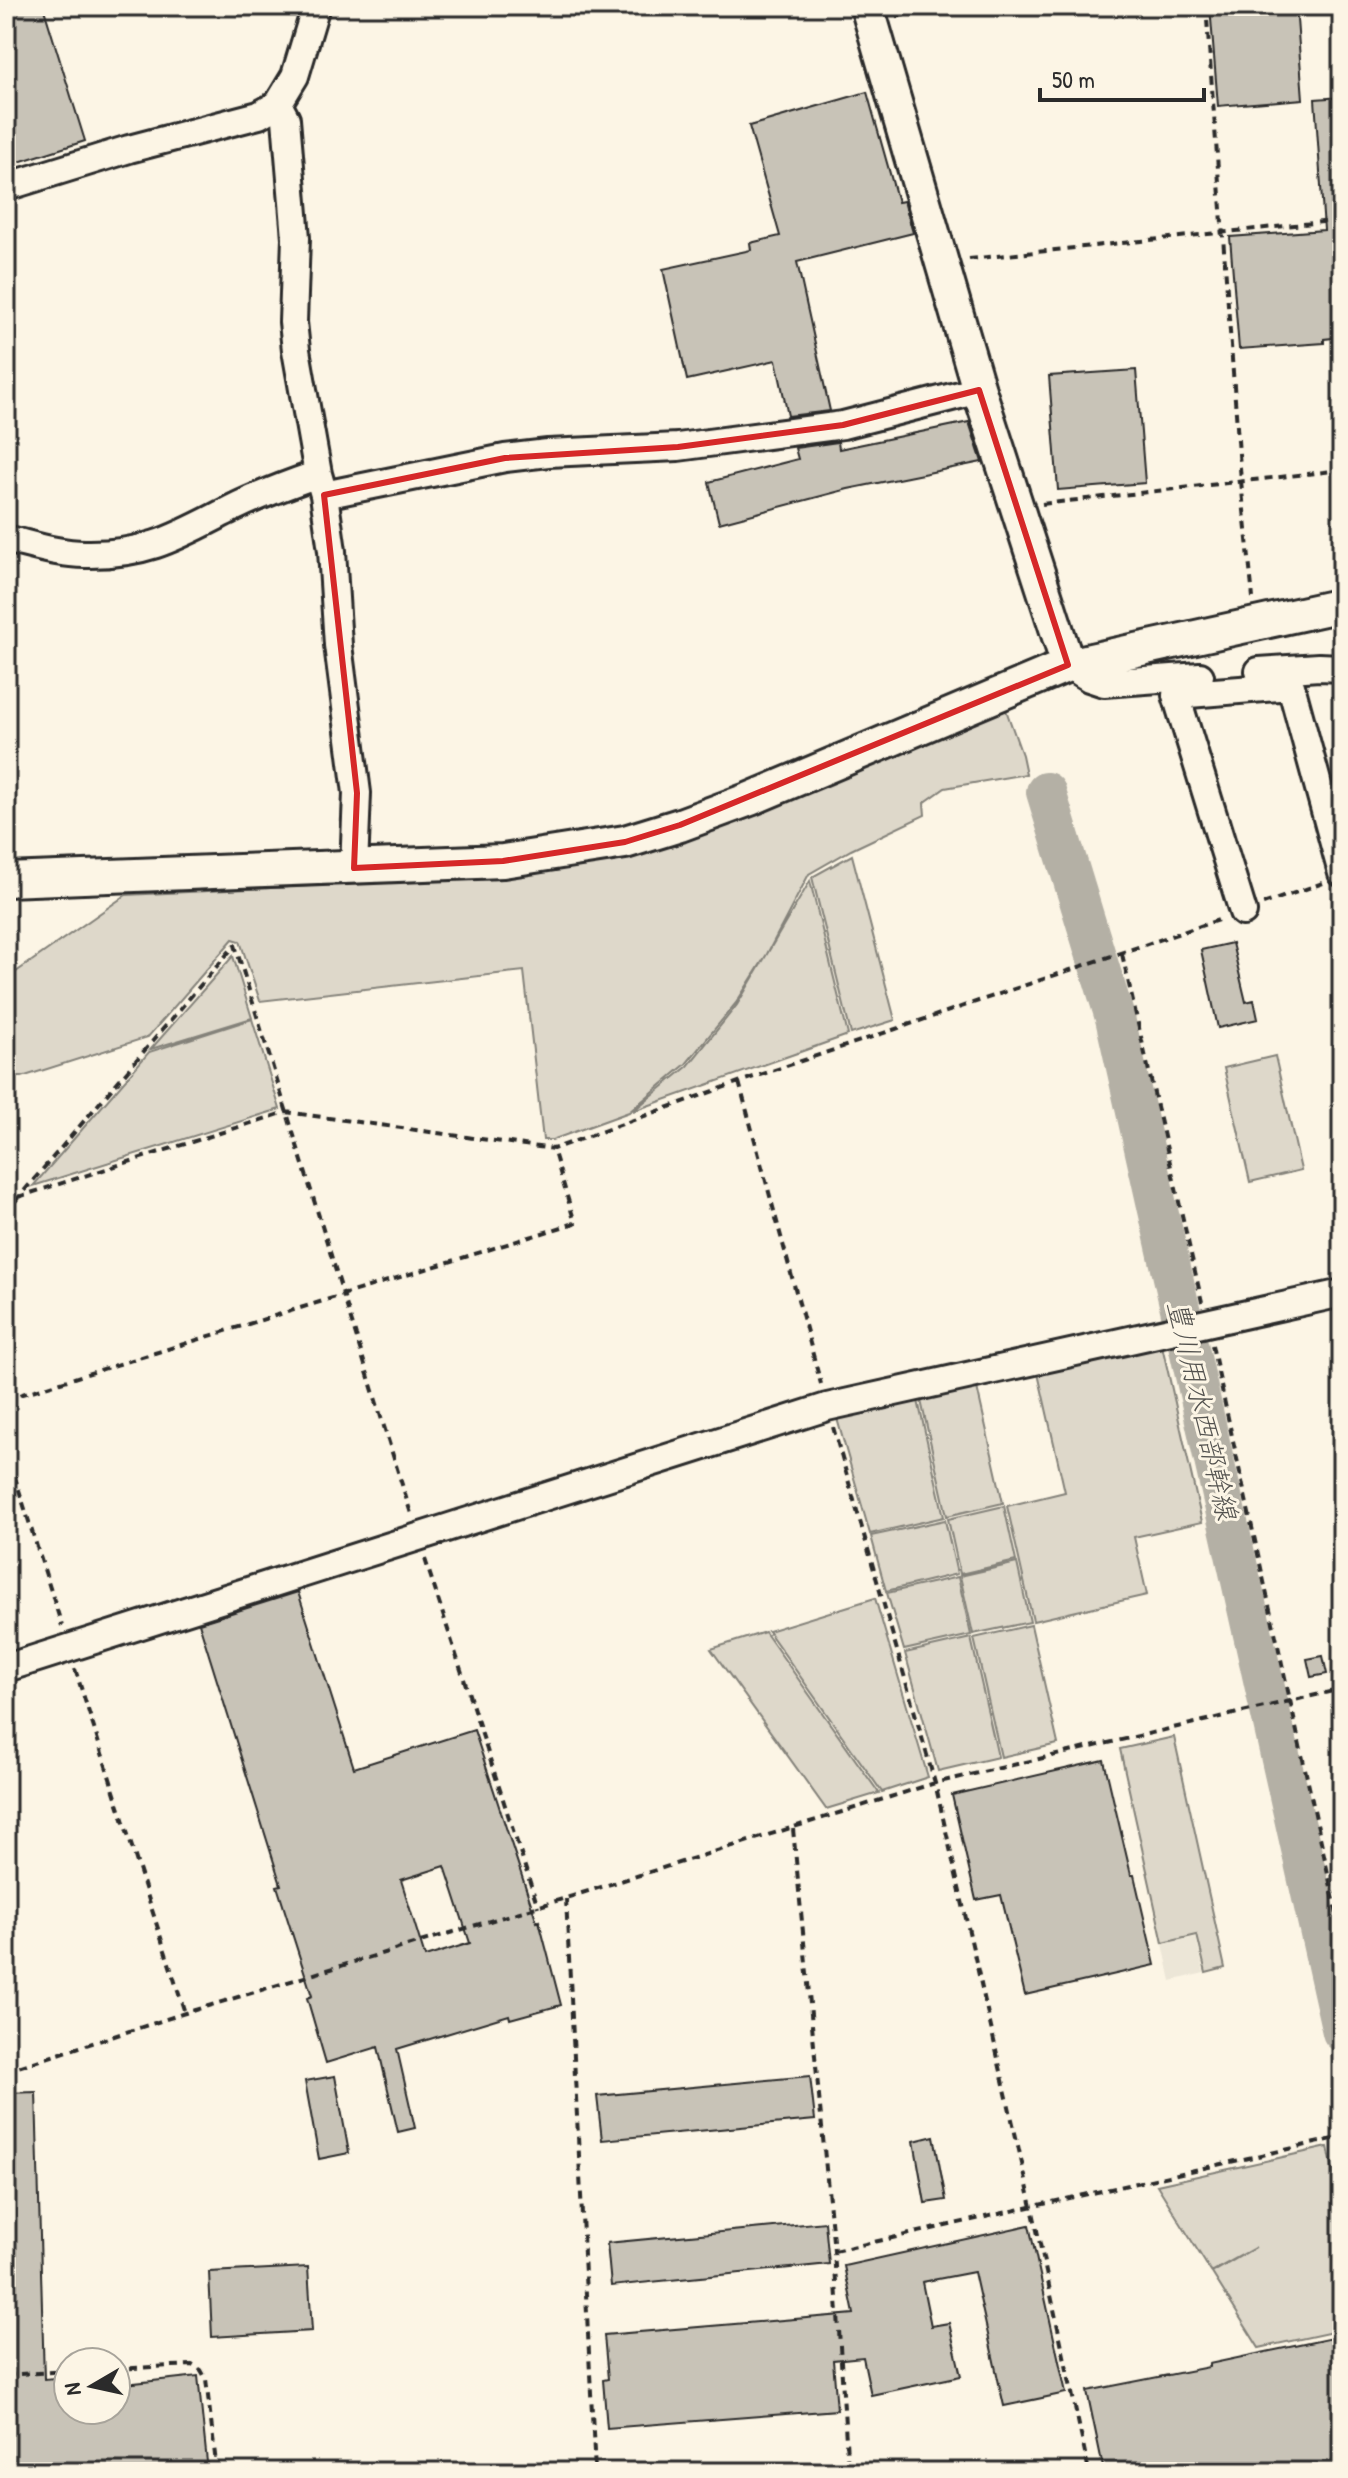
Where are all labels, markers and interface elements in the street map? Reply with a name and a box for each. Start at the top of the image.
scale bar [1040,52,1204,102]
text: 50 m [1052,63,1095,95]
water label: 豊川用水西部幹線 [1159,1297,1247,1524]
north arrow [52,2346,132,2426]
text: N [56,2381,88,2397]

